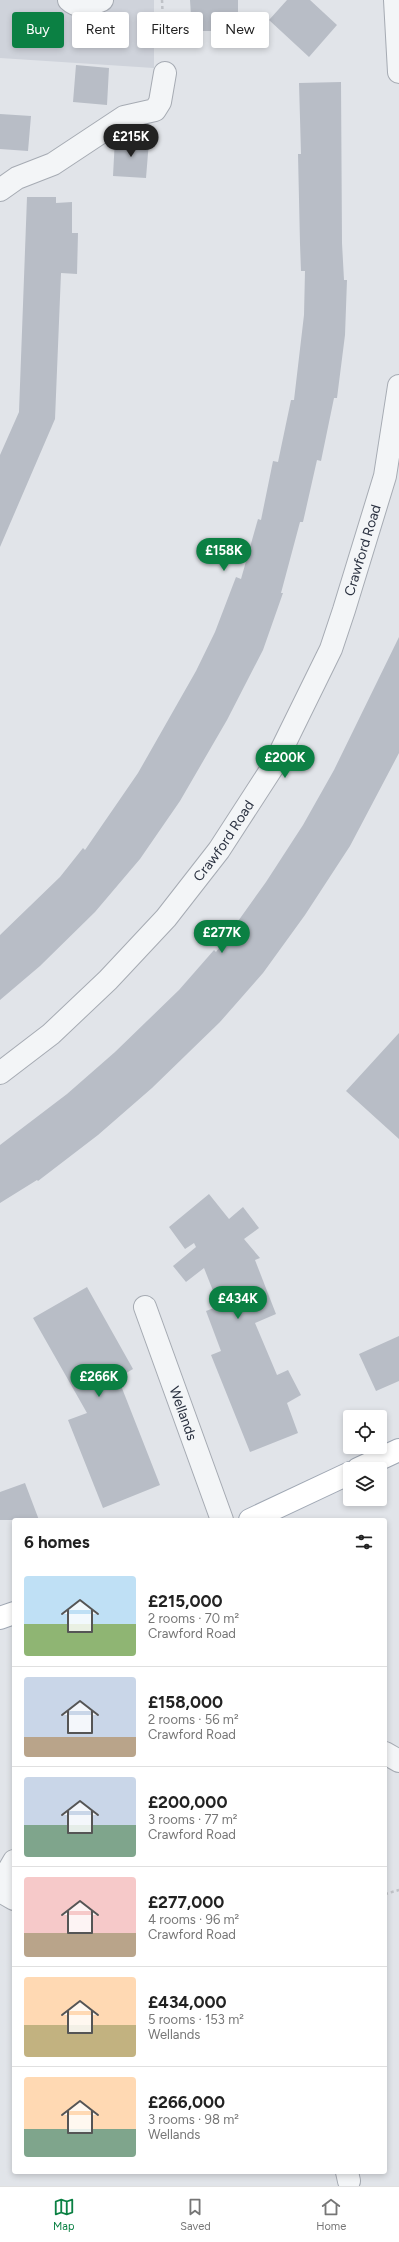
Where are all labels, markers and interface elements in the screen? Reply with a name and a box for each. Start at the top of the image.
chip: Buy [12,12,64,48]
chip: Rent [72,12,129,48]
chip: Filters [137,12,203,48]
chip: New [211,12,269,48]
pin: £215K [103,124,159,158]
text: £215K [113,129,149,144]
street label: Crawford Road [341,503,385,598]
pin: £158K [196,538,252,572]
text: £158K [205,543,243,558]
pin: £200K [257,745,313,779]
text: £200K [265,750,305,765]
street label: Crawford Road [190,797,258,885]
pin: £277K [194,920,250,954]
text: £277K [203,925,241,940]
pin: £434K [210,1286,266,1320]
text: £434K [218,1291,258,1306]
pin: £266K [71,1364,127,1398]
text: £266K [79,1369,119,1384]
street label: Wellands [165,1384,201,1443]
map controls [343,1410,387,1506]
button: locate [343,1410,387,1454]
button: layers [343,1462,387,1506]
icon: filters [353,1531,375,1553]
text: 6 homes [24,1532,90,1552]
text: £215,000 [148,1591,222,1611]
icon: home [56,1592,104,1640]
text: 2 rooms · 70 m² [148,1611,239,1626]
text: Crawford Road [148,1626,236,1641]
text: £158,000 [148,1692,223,1712]
icon: home [56,1693,104,1741]
text: 2 rooms · 56 m² [148,1712,239,1727]
text: Crawford Road [148,1727,236,1742]
text: £200,000 [148,1792,227,1812]
icon: home [56,1793,104,1841]
text: 3 rooms · 77 m² [148,1812,238,1827]
text: Crawford Road [148,1827,236,1842]
text: £277,000 [148,1892,224,1912]
icon: home [56,1893,104,1941]
text: 4 rooms · 96 m² [148,1912,239,1927]
text: Crawford Road [148,1927,236,1942]
text: £434,000 [148,1992,227,2012]
icon: home [56,1993,104,2041]
text: 5 rooms · 153 m² [148,2012,244,2027]
text: Wellands [148,2027,200,2042]
text: £266,000 [148,2092,225,2112]
icon: home [56,2093,104,2141]
text: 3 rooms · 98 m² [148,2112,239,2127]
text: Wellands [148,2127,200,2142]
tab: Map [53,2196,75,2233]
tab: Saved [180,2196,211,2233]
tab: Home [316,2196,346,2233]

